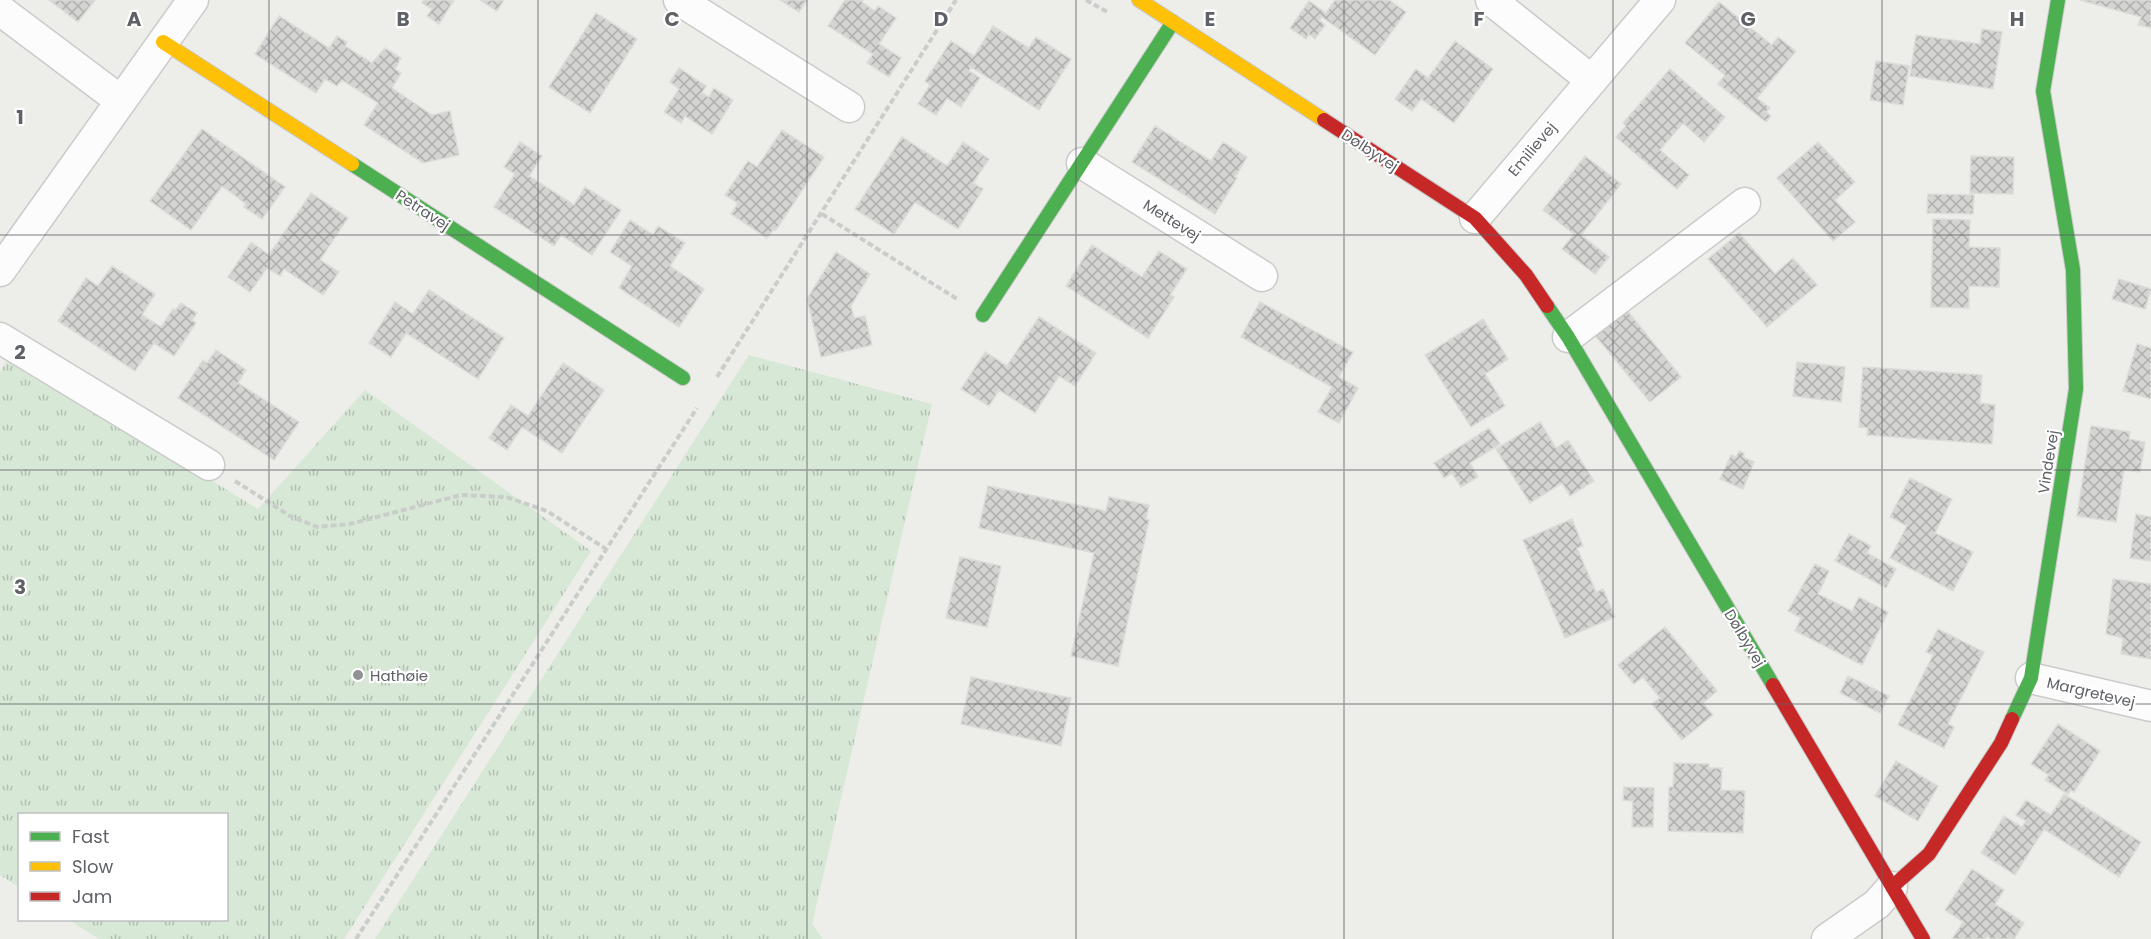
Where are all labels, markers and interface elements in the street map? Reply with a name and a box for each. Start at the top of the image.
text: A [127,5,142,33]
text: B [396,5,410,33]
text: C [664,5,680,33]
text: D [934,5,948,33]
text: E [1205,5,1215,33]
text: F [1474,5,1485,33]
text: G [1740,5,1756,33]
text: H [2010,5,2024,33]
text: 1 [16,103,24,131]
street label: Emilievej [1503,117,1561,181]
street label: Dølbyvej [1337,124,1403,176]
street label: Petravej [392,185,454,235]
street label: Mettevej [1139,194,1205,246]
text: 2 [14,338,26,366]
street label: Vindevej [2033,429,2063,495]
text: 3 [14,573,26,601]
street label: Dølbyvej [1720,605,1770,671]
place label: Hathøie [370,665,428,686]
marker: Hathøie [351,668,365,682]
street label: Margretevej [2045,672,2137,712]
legend [18,813,228,921]
text: Fast [72,824,109,849]
text: Slow [72,854,114,879]
text: Jam [72,884,112,909]

